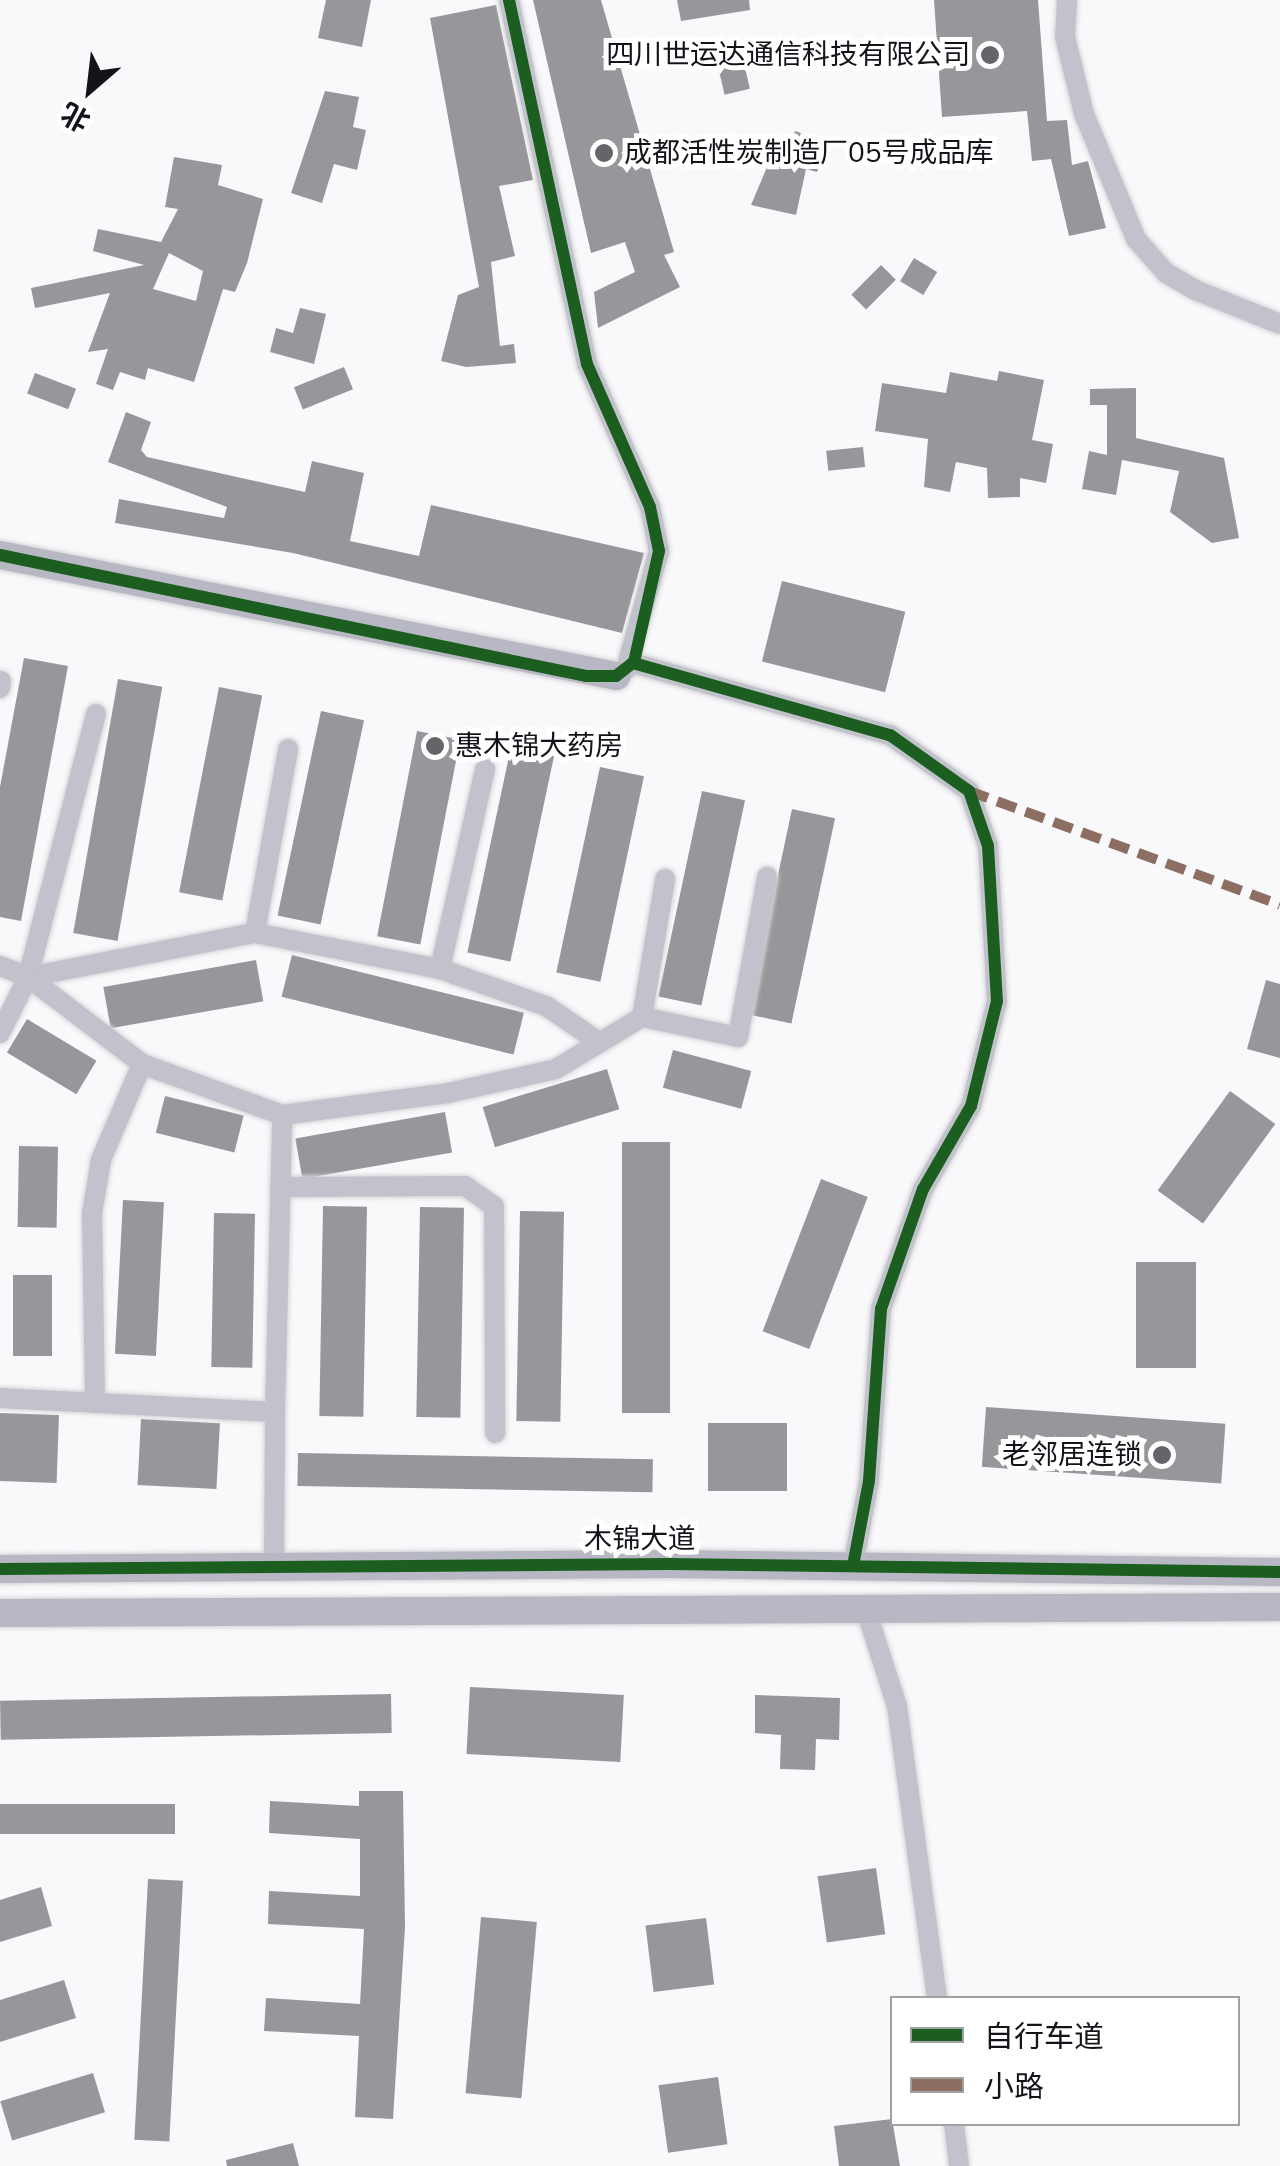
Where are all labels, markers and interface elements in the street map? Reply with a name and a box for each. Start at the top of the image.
place label: 四川世运达通信科技有限公司 [606,38,970,72]
north arrow [40,40,140,140]
marker: 四川世运达通信科技有限公司 [979,44,1001,66]
text: 北 [55,93,97,140]
place label: 成都活性炭制造厂05号成品库 [624,136,994,170]
marker: 成都活性炭制造厂05号成品库 [593,142,615,164]
place label: 惠木锦大药房 [455,729,623,763]
marker: 惠木锦大药房 [424,735,446,757]
place label: 老邻居连锁 [1002,1438,1142,1472]
marker: 老邻居连锁 [1151,1444,1173,1466]
street label: 木锦大道 [584,1522,696,1556]
legend [890,1996,1240,2126]
text: 自行车道 [984,2017,1104,2058]
text: 小路 [984,2067,1044,2108]

